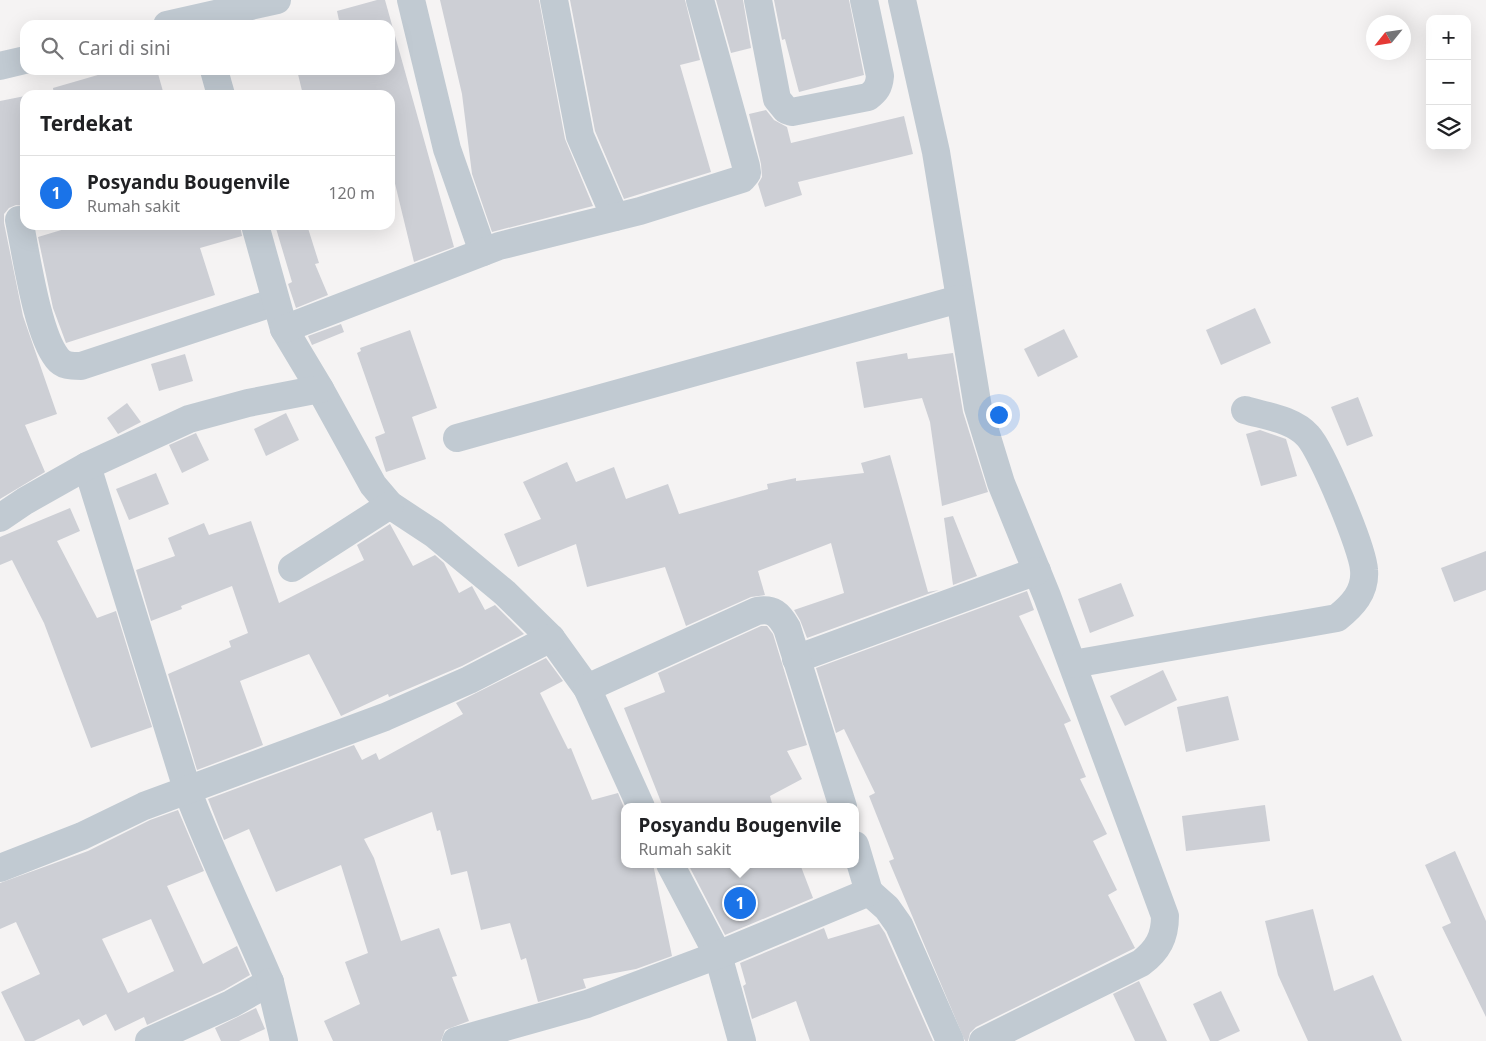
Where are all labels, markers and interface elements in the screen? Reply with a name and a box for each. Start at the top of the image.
north arrow [1366,15,1411,60]
map controls [1426,15,1471,150]
button: + [1426,15,1471,60]
search box [20,20,395,75]
icon: search [38,34,66,62]
text: Cari di sini [78,35,171,61]
button: − [1426,60,1471,105]
button: layers [1426,105,1471,150]
text: Terdekat [40,109,133,137]
text: Posyandu Bougenvile [87,169,290,195]
text: 1 [51,182,61,204]
text: 120 m [328,182,375,204]
text: Rumah sakit [87,195,180,217]
your location [986,402,1012,428]
popup [621,803,859,868]
text: Posyandu Bougenvile [638,812,842,838]
text: Rumah sakit [638,838,731,860]
pin: 1 [724,884,756,922]

